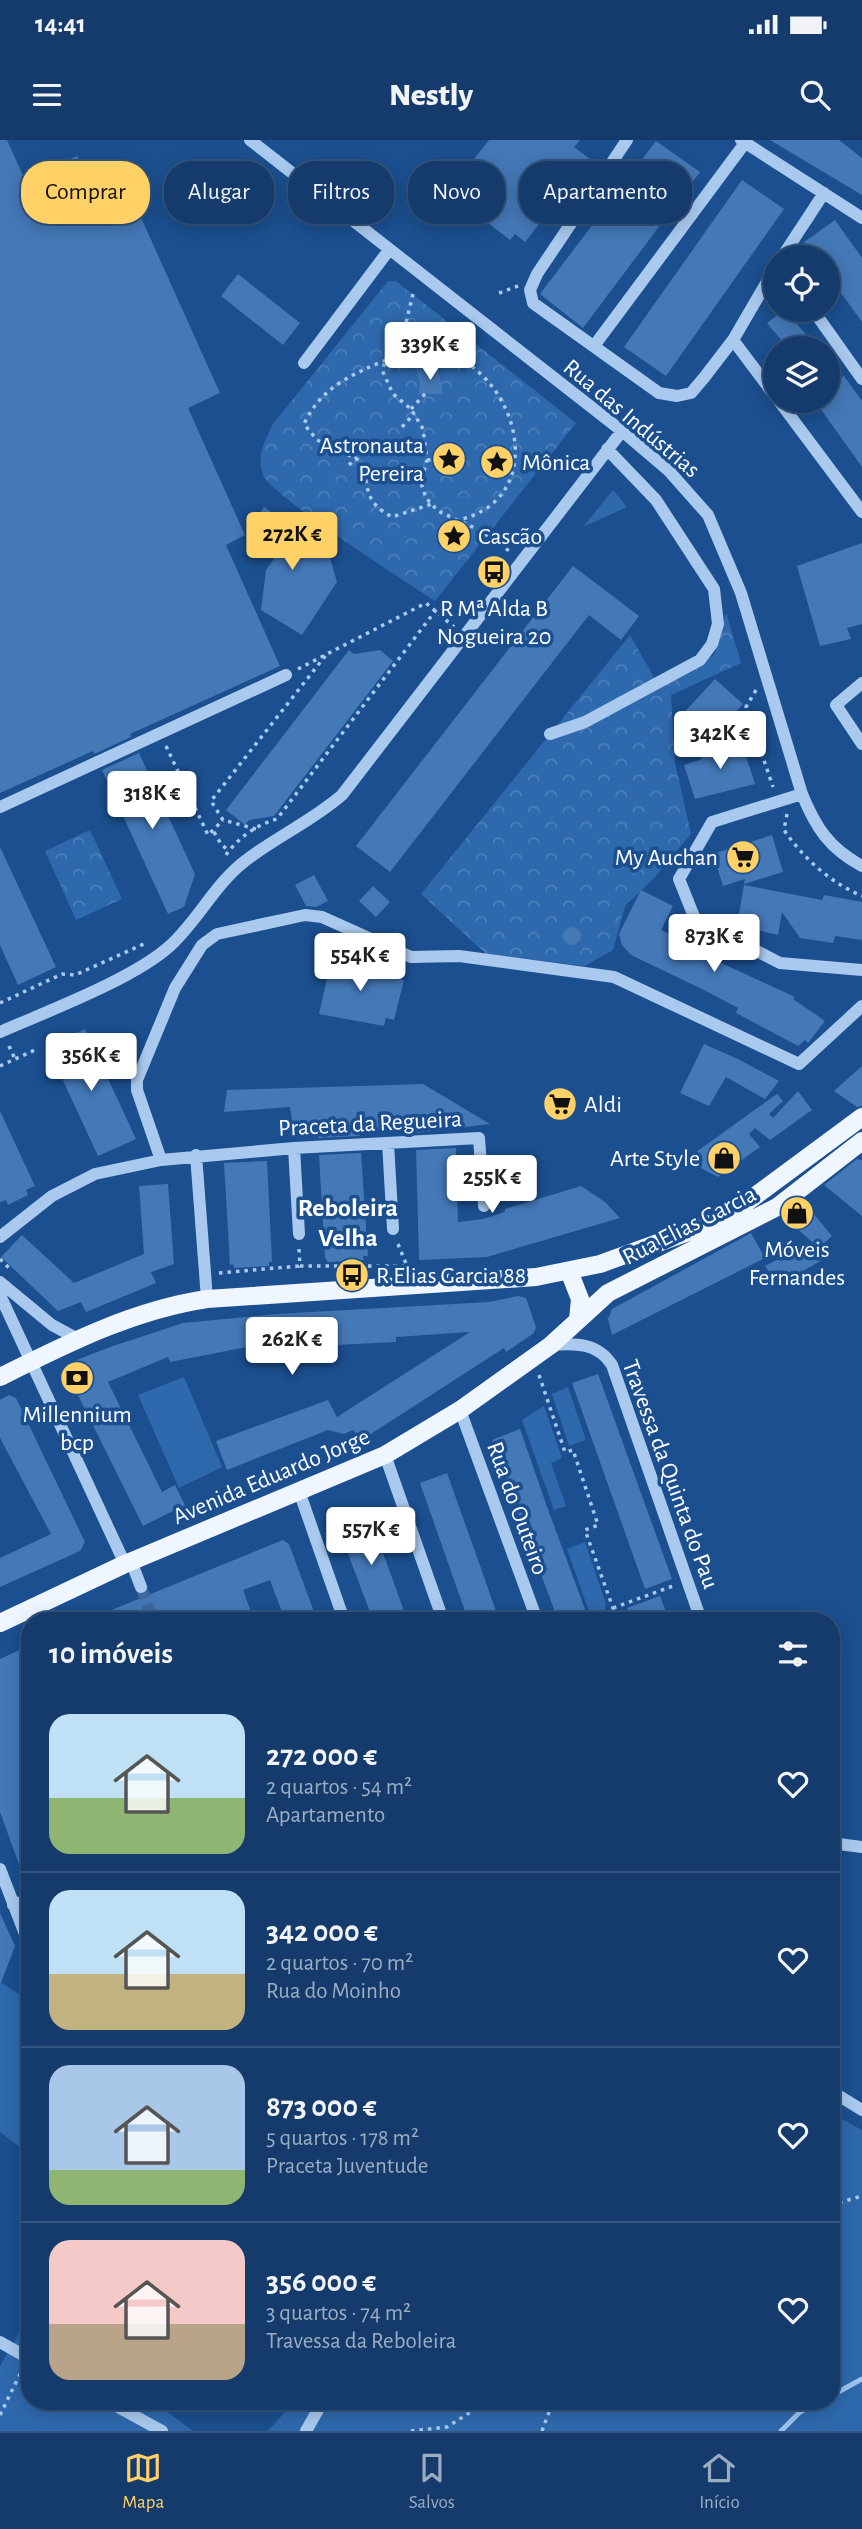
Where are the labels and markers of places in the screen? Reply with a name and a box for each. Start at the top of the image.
pin: 339K € [373,322,487,382]
place label: Astronauta Pereira [320,434,424,486]
place icon: Astronauta Pereira [430,440,468,478]
place icon: Mônica [478,443,516,481]
place label: Mônica [522,451,590,475]
pin: 272K € [235,512,349,572]
place icon: Cascão [435,517,473,555]
place label: Cascão [478,525,542,549]
bus stop icon: R Mª Alda B Nogueira 20 [475,553,513,591]
place label: R Mª Alda B Nogueira 20 [437,597,551,649]
pin: 342K € [663,712,777,771]
pin: 318K € [95,772,209,831]
supermarket icon: My Auchan [724,838,762,876]
place label: My Auchan [615,846,718,870]
pin: 873K € [657,914,771,974]
pin: 554K € [303,934,417,993]
pin: 356K € [34,1034,148,1093]
supermarket icon: Aldi [541,1085,579,1123]
place label: Aldi [584,1093,622,1117]
shop icon: Arte Style [705,1139,743,1177]
place label: Arte Style [610,1147,700,1171]
pin: 255K € [435,1156,549,1215]
shop icon: Móveis Fernandes [778,1194,816,1232]
place label: Móveis Fernandes [749,1238,845,1290]
bus stop icon: R Elias Garcia 88 [333,1256,371,1294]
place label: R Elias Garcia 88 [376,1264,526,1288]
pin: 262K € [235,1318,349,1377]
bank icon: Millennium bcp [58,1359,96,1397]
place label: Millennium bcp [22,1403,132,1455]
pin: 557K € [314,1508,428,1567]

